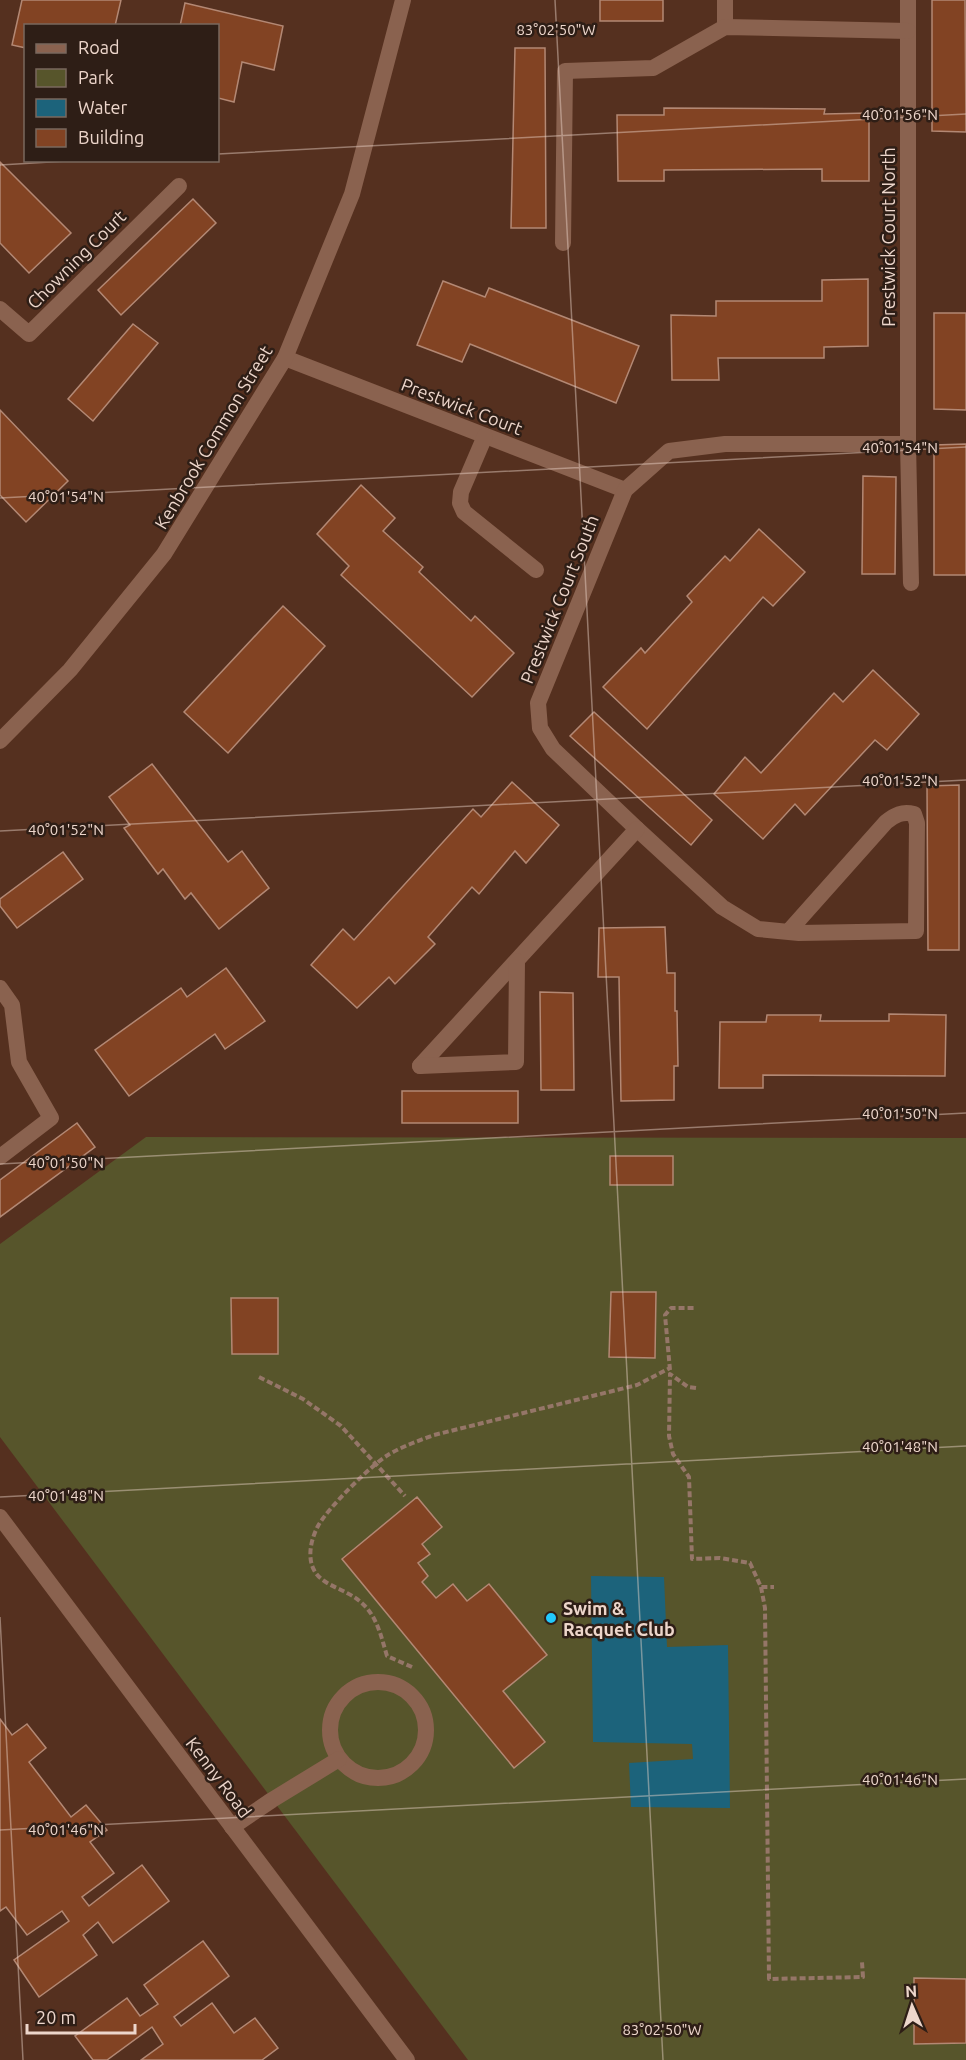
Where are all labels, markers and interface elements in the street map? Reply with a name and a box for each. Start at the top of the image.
text: 83°02'50"W [516,21,596,38]
legend [24,24,219,162]
text: Road [78,37,120,57]
text: Park [78,67,114,87]
text: Water [78,97,128,117]
text: 40°01'56"N [862,106,938,123]
text: Building [78,127,144,147]
street label: Prestwick Court North [878,147,898,327]
street label: Chowning Court [23,206,129,312]
street label: Kenbrook Common Street [150,342,276,532]
street label: Prestwick Court [399,374,525,438]
text: 40°01'54"N [862,439,938,456]
text: 40°01'54"N [28,488,104,505]
street label: Prestwick Court South [516,512,602,686]
text: 40°01'52"N [862,772,938,789]
text: 40°01'52"N [28,821,104,838]
text: 40°01'50"N [862,1105,938,1122]
text: 40°01'50"N [28,1154,104,1171]
text: 40°01'48"N [862,1438,938,1455]
text: 40°01'48"N [28,1487,104,1504]
place label: Swim & Racquet Club [563,1598,675,1639]
marker: Swim & Racquet Club [544,1611,558,1625]
street label: Kenny Road [182,1733,256,1821]
text: 40°01'46"N [862,1771,938,1788]
text: 40°01'46"N [28,1821,104,1838]
north arrow [882,1976,942,2036]
text: N [905,1982,918,2000]
scale bar [27,1997,135,2035]
text: 20 m [36,2007,76,2027]
text: 83°02'50"W [622,2021,702,2038]

